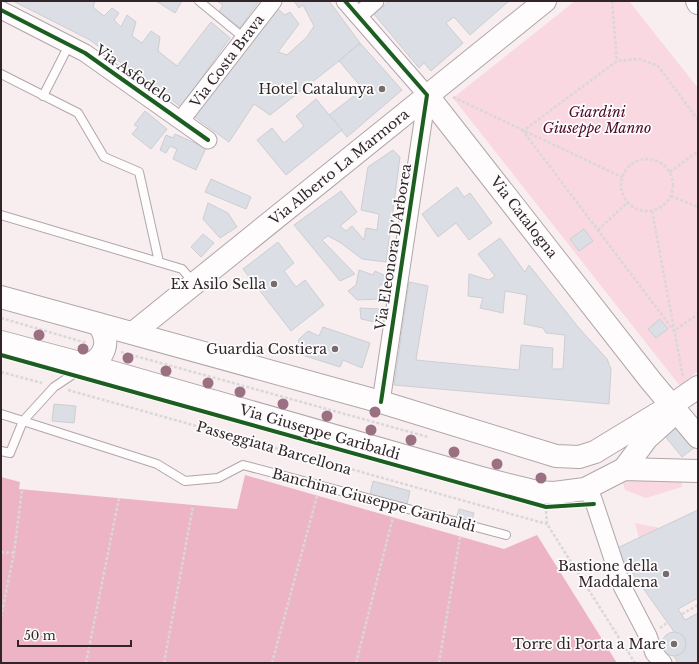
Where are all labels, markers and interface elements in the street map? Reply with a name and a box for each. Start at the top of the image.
street label: Via Costa Brava [186,11,268,112]
street label: Via Asfodelo [91,40,176,107]
place label: Hotel Catalunya [259,80,374,98]
marker: Hotel Catalunya [377,84,387,94]
park label: Giardini Giuseppe Manno [543,103,651,137]
street label: Via Alberto La Marmora [265,105,413,230]
street label: Via Eleonora D'Arborea [371,162,415,333]
street label: Via Catalogna [486,172,562,262]
place label: Ex Asilo Sella [170,275,266,293]
marker: Ex Asilo Sella [269,279,279,289]
place label: Guardia Costiera [206,340,327,358]
marker: Guardia Costiera [330,344,340,354]
street label: Via Giuseppe Garibaldi [237,400,403,464]
street label: Passeggiata Barcellona [194,417,354,479]
street label: Banchina Giuseppe Garibaldi [270,464,478,536]
place label: Bastione della Maddalena [558,557,658,591]
marker: Bastione della Maddalena [661,569,671,579]
scale bar [18,622,131,648]
text: 50 m [24,628,56,643]
place label: Torre di Porta a Mare [513,635,666,653]
marker: Torre di Porta a Mare [669,639,679,649]

